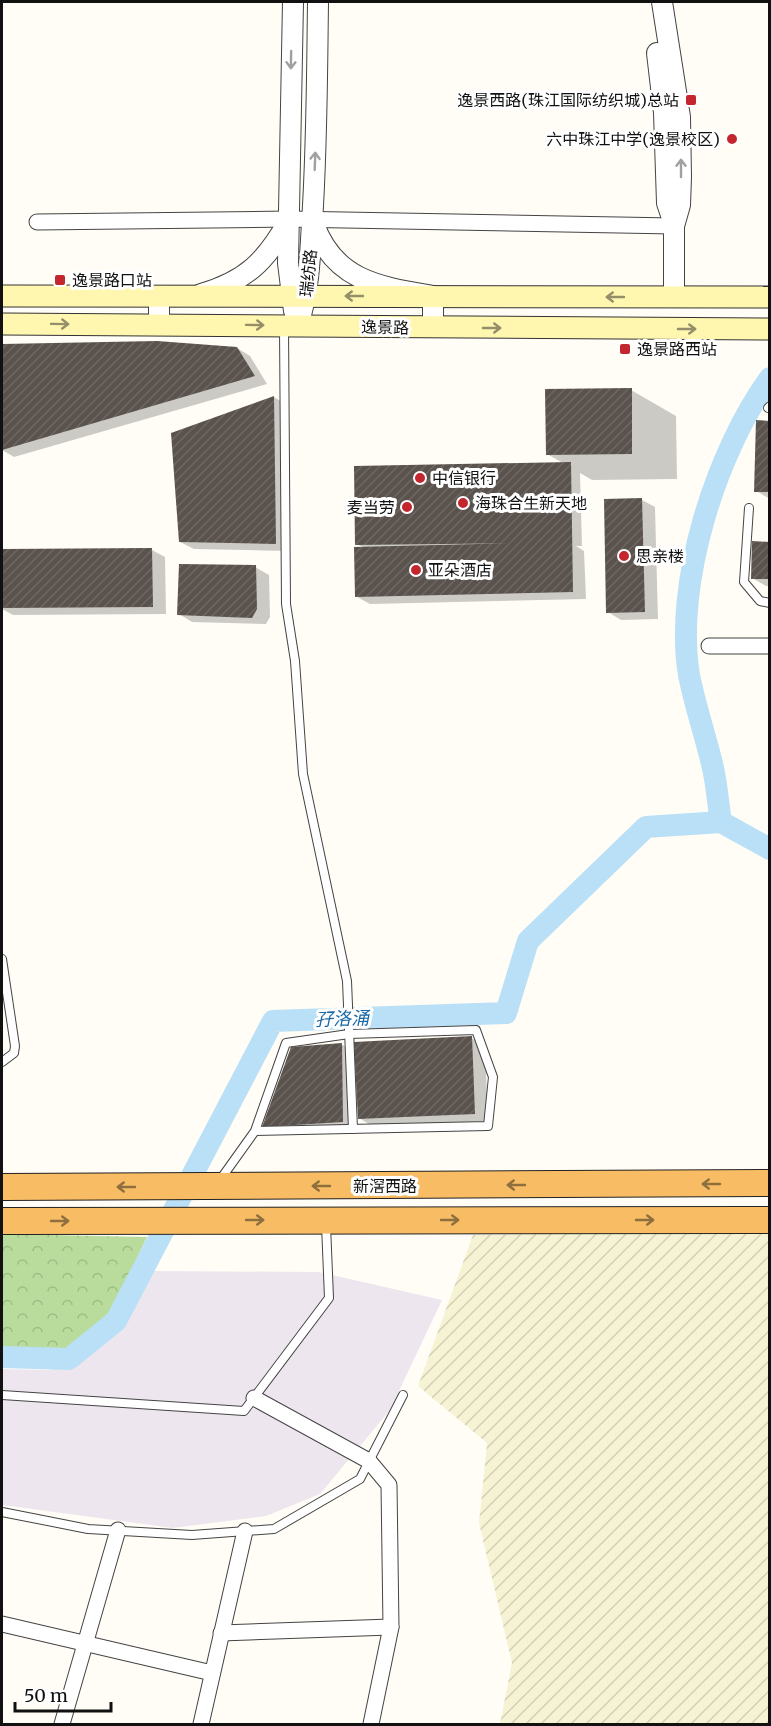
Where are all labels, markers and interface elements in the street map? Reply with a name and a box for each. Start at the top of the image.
one-way arrow [285,49,297,69]
place label: 逸景西路(珠江国际纺织城)总站 [457,90,679,110]
marker: 逸景西路(珠江国际纺织城)总站 [684,93,698,107]
place label: 六中珠江中学(逸景校区) [546,129,720,149]
marker: 六中珠江中学(逸景校区) [725,132,739,146]
one-way arrow [310,152,321,172]
one-way arrow [675,159,686,179]
street label: 瑞纺路 [296,248,320,298]
place label: 逸景路口站 [72,270,152,290]
marker: 逸景路口站 [53,273,67,287]
one-way arrow [344,290,364,302]
one-way arrow [606,291,626,303]
street label: 逸景路 [361,317,409,337]
one-way arrow [49,319,69,330]
one-way arrow [244,319,264,331]
one-way arrow [481,322,501,333]
one-way arrow [676,323,696,335]
place label: 逸景路西站 [637,339,717,359]
marker: 逸景路西站 [618,342,632,356]
place label: 中信银行 [432,468,496,488]
marker: 中信银行 [413,471,427,485]
place label: 海珠合生新天地 [475,493,587,513]
marker: 海珠合生新天地 [456,496,470,510]
place label: 麦当劳 [347,497,395,517]
marker: 麦当劳 [400,500,414,514]
place label: 思亲楼 [636,546,684,566]
marker: 思亲楼 [617,549,631,563]
place label: 亚朵酒店 [428,560,492,580]
marker: 亚朵酒店 [409,563,423,577]
water label: 孖洛涌 [315,1006,371,1031]
street label: 新滘西路 [353,1176,417,1196]
one-way arrow [702,1178,722,1190]
one-way arrow [507,1179,527,1191]
one-way arrow [312,1180,332,1192]
one-way arrow [117,1181,137,1193]
one-way arrow [244,1214,264,1226]
one-way arrow [439,1214,459,1226]
one-way arrow [634,1214,654,1226]
one-way arrow [49,1215,69,1227]
scale bar [15,1675,111,1713]
text: 50 m [24,1684,68,1707]

